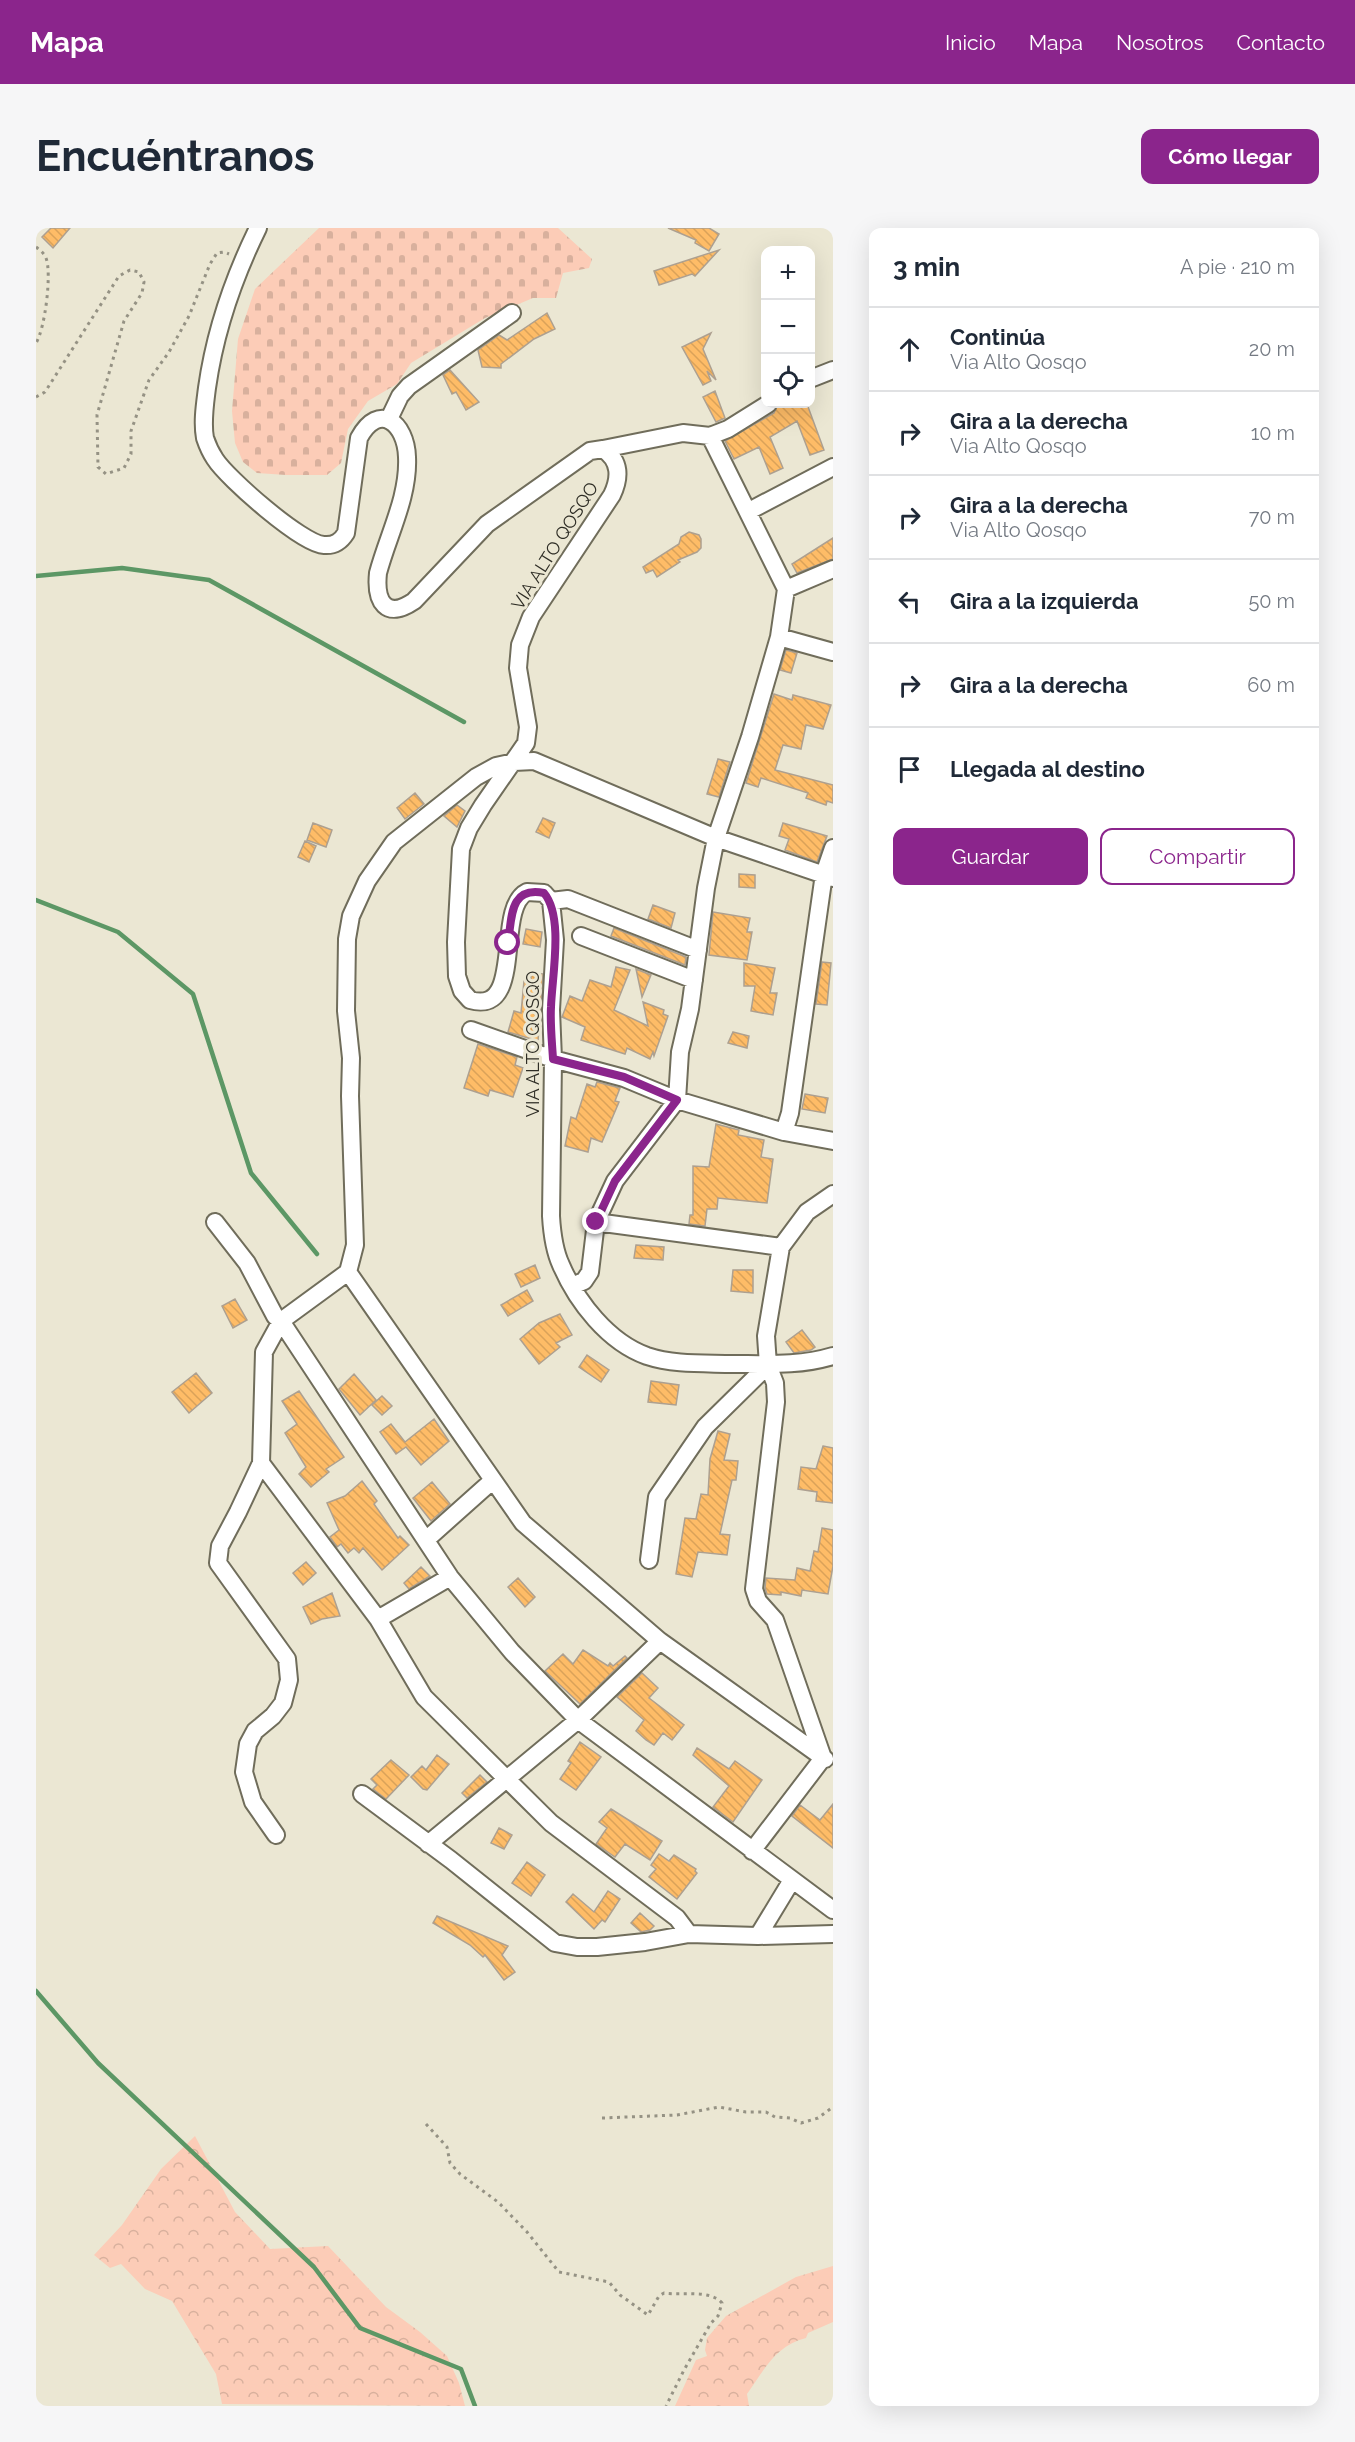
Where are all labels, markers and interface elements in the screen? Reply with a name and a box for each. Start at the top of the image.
text: Mapa [30,26,104,59]
text: Inicio [945,30,996,55]
text: Mapa [1029,30,1083,55]
text: Nosotros [1116,30,1204,55]
text: Contacto [1237,30,1325,55]
button: Cómo llegar [1141,129,1319,184]
text: Encuéntranos [36,132,315,181]
map controls [761,246,815,408]
button: + [761,246,815,300]
text: 3 min [893,252,960,282]
text: A pie · 210 m [1180,255,1295,279]
button: − [761,300,815,354]
text: Continúa [950,324,1045,350]
icon: ahead [893,333,926,366]
text: 20 m [1249,337,1295,361]
text: Via Alto Qosqo [950,350,1087,374]
button: locate [761,354,815,408]
text: Gira a la derecha [950,408,1128,434]
icon: right [893,417,926,450]
text: 10 m [1251,421,1295,445]
text: Via Alto Qosqo [950,434,1087,458]
street label: VIA ALTO QOSQO [507,478,602,613]
text: Gira a la derecha [950,492,1128,518]
icon: right [893,501,926,534]
text: 70 m [1249,505,1295,529]
text: Via Alto Qosqo [950,518,1087,542]
icon: left [893,585,926,618]
text: Gira a la izquierda [950,588,1139,614]
text: 50 m [1248,589,1295,613]
icon: right [893,669,926,702]
text: Gira a la derecha [950,672,1128,698]
text: 60 m [1247,673,1295,697]
icon: arrive [893,753,926,786]
text: Llegada al destino [950,756,1145,782]
button: Guardar [893,828,1088,885]
button: Compartir [1100,828,1295,885]
route start [494,929,520,955]
street label: VIA ALTO QOSQO [522,971,543,1117]
route end [582,1208,608,1234]

